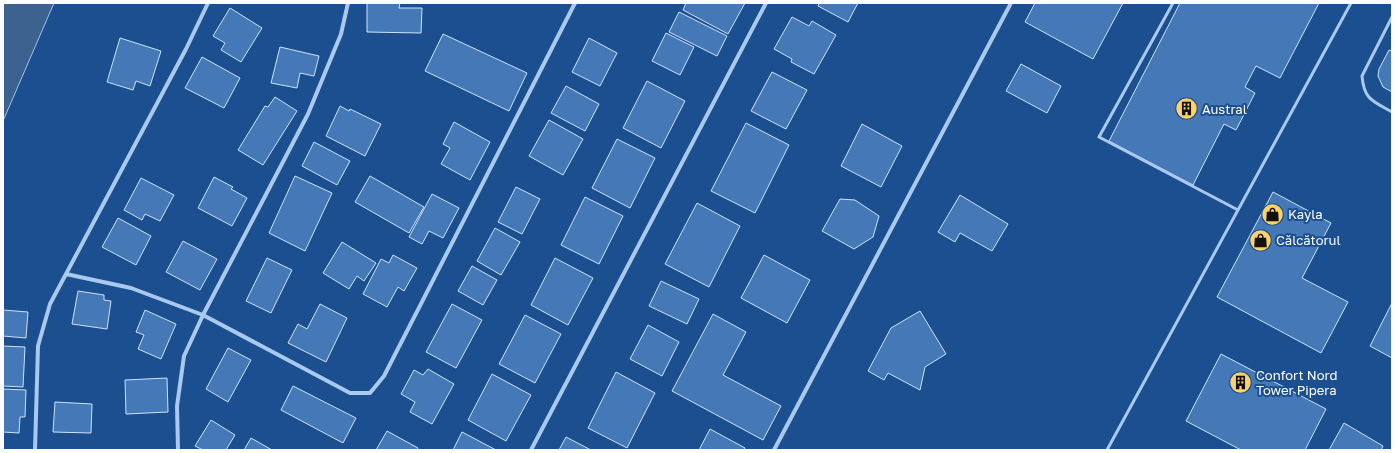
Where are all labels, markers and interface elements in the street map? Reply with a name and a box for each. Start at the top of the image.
building icon: Austral [1173,96,1199,122]
place label: Austral [1202,101,1247,117]
shop icon: Kayla [1260,201,1286,227]
place label: Kayla [1288,206,1323,222]
shop icon: Călcătorul [1248,227,1274,253]
place label: Călcătorul [1276,232,1341,248]
place label: Confort Nord Tower Pipera [1256,367,1337,398]
building icon: Confort Nord Tower Pipera [1227,369,1253,395]

